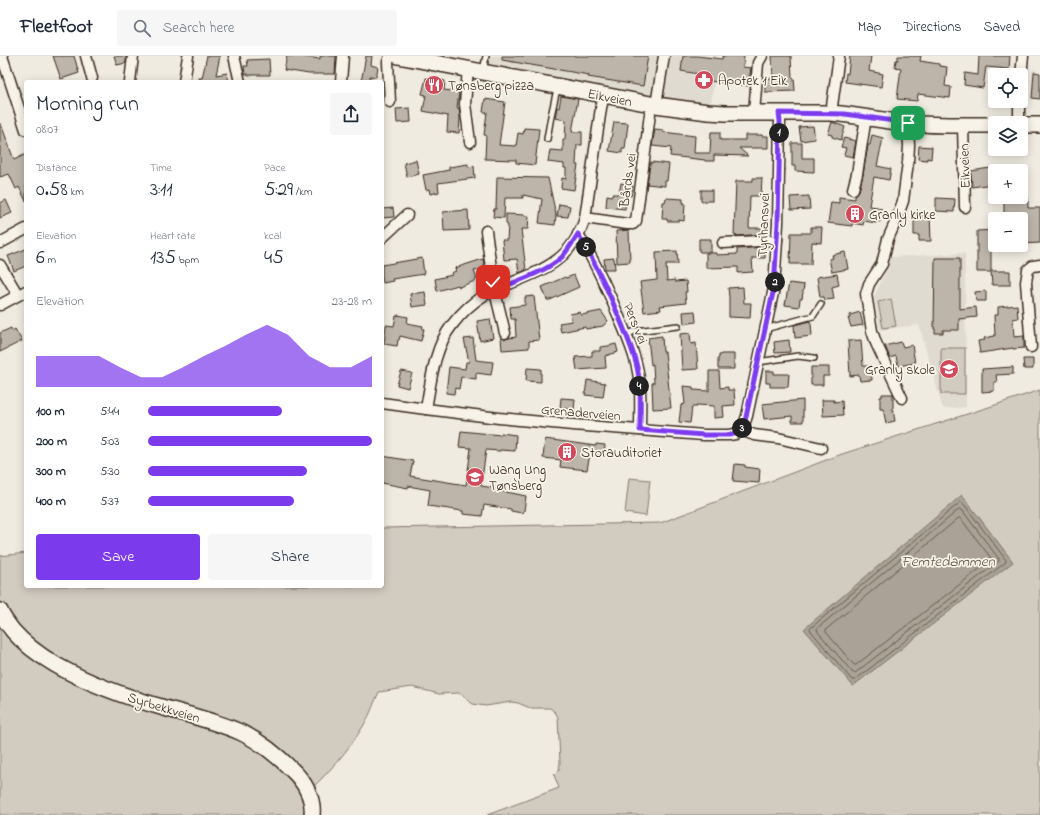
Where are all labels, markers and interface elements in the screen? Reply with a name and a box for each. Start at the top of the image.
search box [117,10,397,46]
text: Fleetfoot [20,14,93,41]
icon: search [131,17,153,39]
text: Search here [163,17,235,39]
text: Map [858,17,881,38]
text: Directions [903,17,961,38]
text: Saved [983,17,1020,38]
map controls [988,68,1028,252]
button: locate [988,68,1028,108]
pharmacy icon: Apotek 1 Eik [693,69,715,91]
place label: Apotek 1 Eik [718,71,788,92]
restaurant icon: Tønsberg pizza [423,74,445,96]
place label: Tønsberg pizza [448,76,534,98]
street label: Eikveien [586,84,634,113]
text: Morning run [36,89,139,121]
button: share [330,93,372,135]
pin [891,106,925,140]
icon: arrive [897,112,919,134]
button: layers [988,116,1028,156]
text: 08:07 [36,120,59,139]
pin: 1 [769,123,789,143]
text: 1 [777,125,781,141]
street label: Eikveien [954,143,977,189]
street label: Bårds vei [614,152,643,210]
text: Distance [36,160,77,176]
text: Time [150,160,172,176]
text: Pace [264,160,285,176]
button: + [988,164,1028,204]
text: 0.58 [36,176,68,205]
text: 3:11 [150,176,173,205]
text: 5:29 [264,176,293,205]
text: km [68,184,84,200]
text: /km [293,184,313,200]
street label: Tyrihansvei [753,193,777,258]
building icon: Granly kirke [844,203,866,225]
place label: Granly kirke [869,205,936,227]
button: − [988,212,1028,252]
text: Elevation [36,228,76,244]
text: Heart rate [150,228,195,244]
text: kcal [264,228,282,244]
pin: 5 [576,237,596,257]
text: 5 [583,239,589,255]
text: 6 [36,244,45,273]
text: 135 [150,244,176,273]
text: 45 [264,244,284,273]
text: m [45,252,56,268]
text: bpm [176,252,199,268]
pin [476,265,510,299]
icon: check [482,271,504,293]
pin: 2 [765,272,785,292]
text: 2 [772,274,778,290]
text: Elevation [36,292,84,311]
text: 23–28 m [332,292,372,311]
street label: Pers vei [617,300,652,347]
school or university icon: Granly skole [938,358,960,380]
place label: Granly skole [865,360,936,382]
pin: 4 [629,376,649,396]
text: 4 [637,378,641,394]
street label: Grenaderveien [540,400,622,427]
text: 100 m [36,402,65,421]
text: 5:44 [100,402,119,421]
pin: 3 [732,418,752,438]
text: 3 [740,420,744,436]
text: 200 m [36,432,67,451]
text: 5:03 [100,432,120,451]
building icon: Storauditoriet [556,441,578,463]
place label: Storauditoriet [581,443,662,464]
place label: Wang Ung Tønsberg [489,460,546,498]
text: 300 m [36,462,66,481]
text: 5:30 [100,462,120,481]
school or university icon: Wang Ung Tønsberg [464,466,486,488]
text: 400 m [36,492,66,511]
text: 5:37 [100,492,119,511]
button: Save [36,534,200,580]
button: Share [208,534,372,580]
water label: Femtedammen [901,551,995,573]
street label: Syrbekkveien [124,687,202,730]

